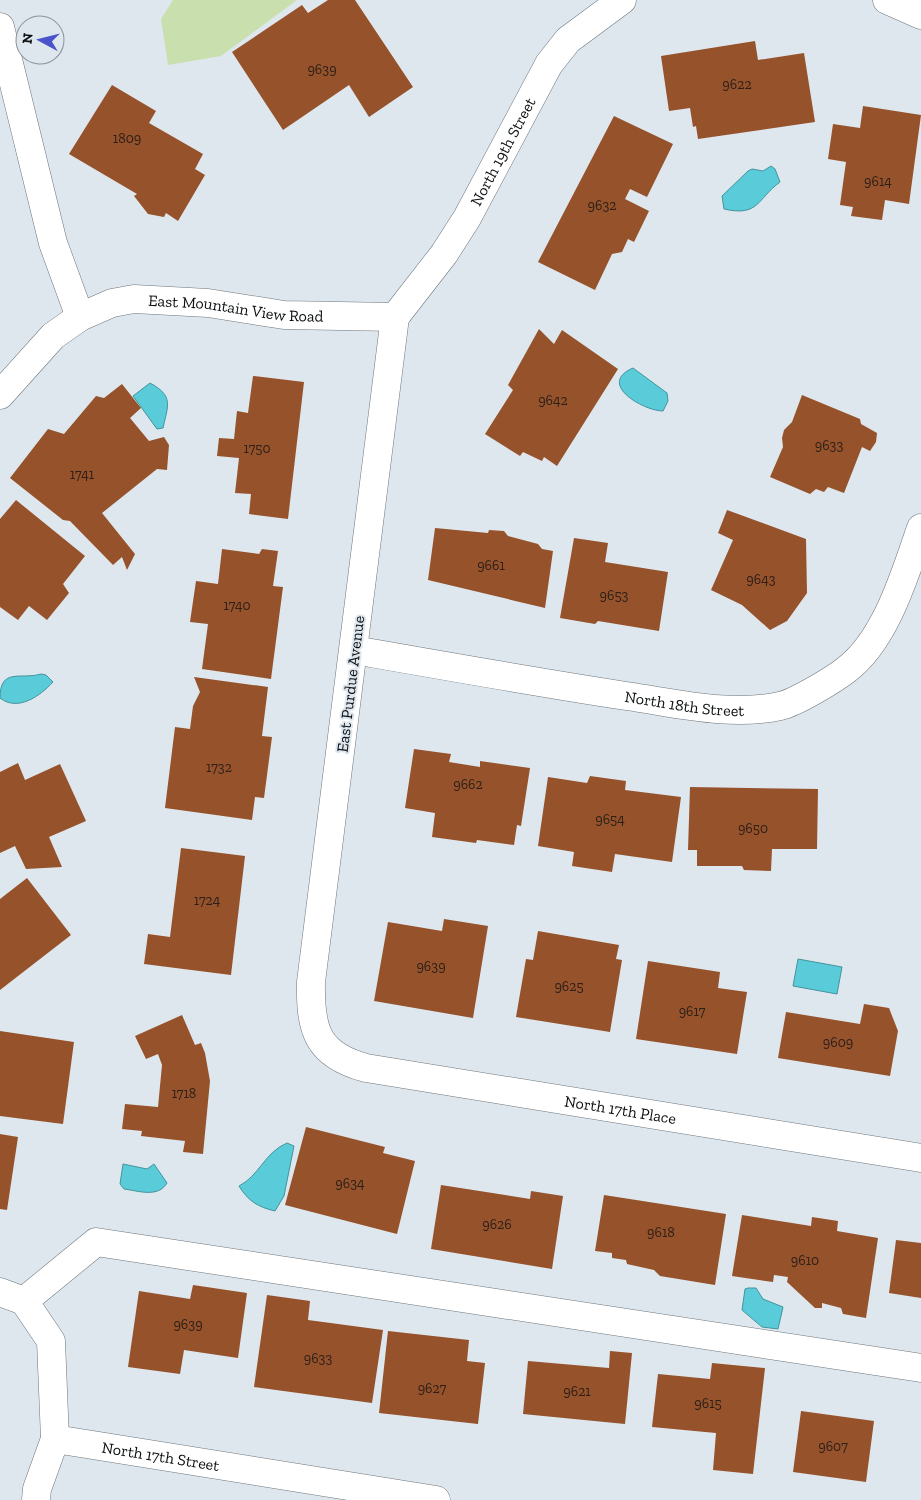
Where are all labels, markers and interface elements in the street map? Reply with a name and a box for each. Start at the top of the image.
north arrow [15,15,65,65]
text: N [19,32,37,45]
house number: 9639 [307,61,337,78]
house number: 9622 [722,76,752,93]
street label: North 19th Street [466,94,540,209]
house number: 1809 [113,130,141,147]
house number: 9614 [864,173,892,190]
house number: 9632 [588,197,616,214]
street label: East Mountain View Road [148,291,324,326]
house number: 9642 [538,392,568,409]
house number: 9633 [815,437,843,454]
house number: 1750 [244,440,270,457]
house number: 1741 [70,466,95,483]
house number: 9661 [477,557,505,574]
house number: 9643 [746,571,776,588]
house number: 9653 [600,587,629,604]
house number: 1740 [223,597,251,614]
street label: East Purdue Avenue [333,615,368,754]
street label: North 18th Street [624,687,744,720]
house number: 1732 [206,759,232,776]
house number: 9662 [453,776,483,793]
house number: 9654 [595,811,625,828]
house number: 9650 [738,820,768,837]
house number: 1724 [194,892,221,909]
house number: 9639 [416,958,446,975]
house number: 9625 [554,978,584,995]
house number: 9617 [679,1003,706,1020]
house number: 9609 [823,1034,853,1051]
house number: 1718 [172,1085,196,1102]
street label: North 17th Place [563,1091,677,1128]
house number: 9634 [335,1175,365,1192]
house number: 9626 [482,1216,512,1233]
house number: 9618 [647,1224,675,1241]
house number: 9610 [791,1252,819,1269]
house number: 9639 [173,1316,203,1333]
house number: 9633 [304,1350,332,1367]
house number: 9627 [418,1380,447,1397]
house number: 9621 [563,1383,591,1400]
house number: 9615 [694,1395,722,1412]
street label: North 17th Street [100,1438,221,1475]
house number: 9607 [818,1438,848,1455]

